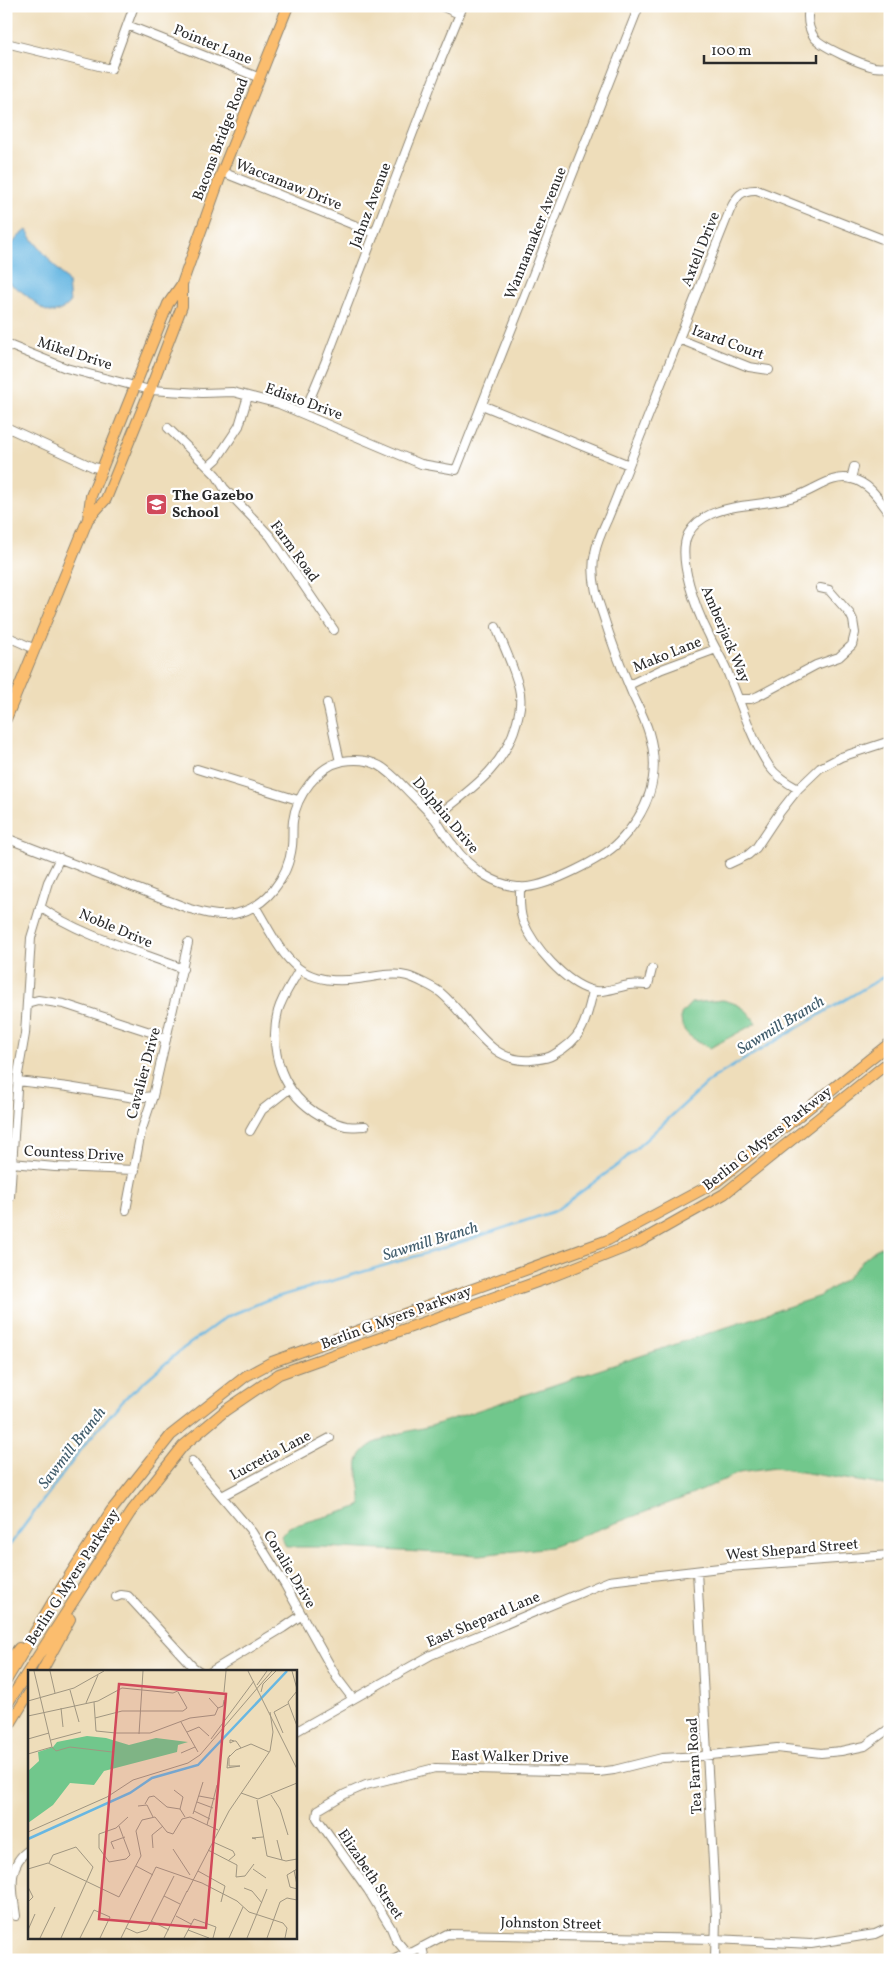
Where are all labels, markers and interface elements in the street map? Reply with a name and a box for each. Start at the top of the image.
street label: Pointer Lane [170,20,255,71]
scale bar [704,32,816,64]
text: 100 m [711,41,751,62]
street label: Bacons Bridge Road [188,75,255,204]
street label: Waccamaw Drive [232,154,345,216]
street label: Jahnz Avenue [345,160,397,251]
street label: Wannamaker Avenue [500,164,573,303]
street label: Axtell Drive [677,209,726,290]
street label: Izard Court [688,321,767,366]
street label: Mikel Drive [34,332,115,376]
street label: Edisto Drive [262,379,345,426]
place label: The Gazebo School [172,486,254,524]
school or university icon: The Gazebo School [144,492,168,516]
street label: Farm Road [264,517,323,587]
street label: Amberjack Way [695,583,754,686]
street label: Mako Lane [630,632,705,679]
street label: Dolphin Drive [407,773,483,859]
street label: Noble Drive [75,904,156,954]
water label: Sawmill Branch [733,991,829,1060]
street label: Cavalier Drive [122,1025,167,1122]
street label: Berlin G Myers Parkway [699,1082,837,1196]
street label: Countess Drive [23,1141,124,1168]
water label: Sawmill Branch [380,1217,481,1267]
street label: Berlin G Myers Parkway [318,1281,475,1355]
water label: Sawmill Branch [34,1403,112,1494]
street label: Lucretia Lane [226,1426,315,1487]
street label: Berlin G Myers Parkway [21,1505,125,1650]
street label: Coralie Drive [257,1527,320,1613]
street label: West Shepard Street [725,1534,859,1567]
street label: East Shepard Lane [424,1587,543,1654]
inset map [28,1670,296,1938]
street label: Tea Farm Road [682,1717,709,1815]
street label: East Walker Drive [451,1746,569,1769]
street label: Elizabeth Street [332,1826,408,1924]
street label: Johnston Street [500,1913,602,1936]

